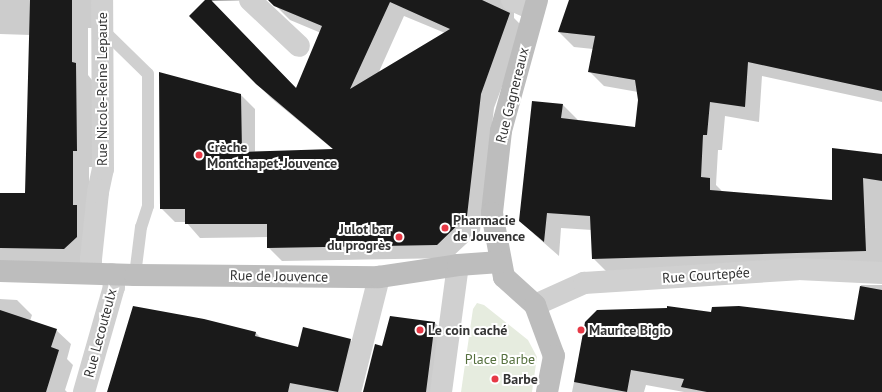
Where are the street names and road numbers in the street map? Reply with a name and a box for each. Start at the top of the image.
street label: Rue Nicole-Reine Lepaute [94,12,110,166]
street label: Rue Gagnereaux [492,45,532,145]
street label: Rue Courtepée [662,264,750,286]
street label: Rue de Jouvence [230,267,328,285]
street label: Rue Lecouteulx [80,287,120,379]

